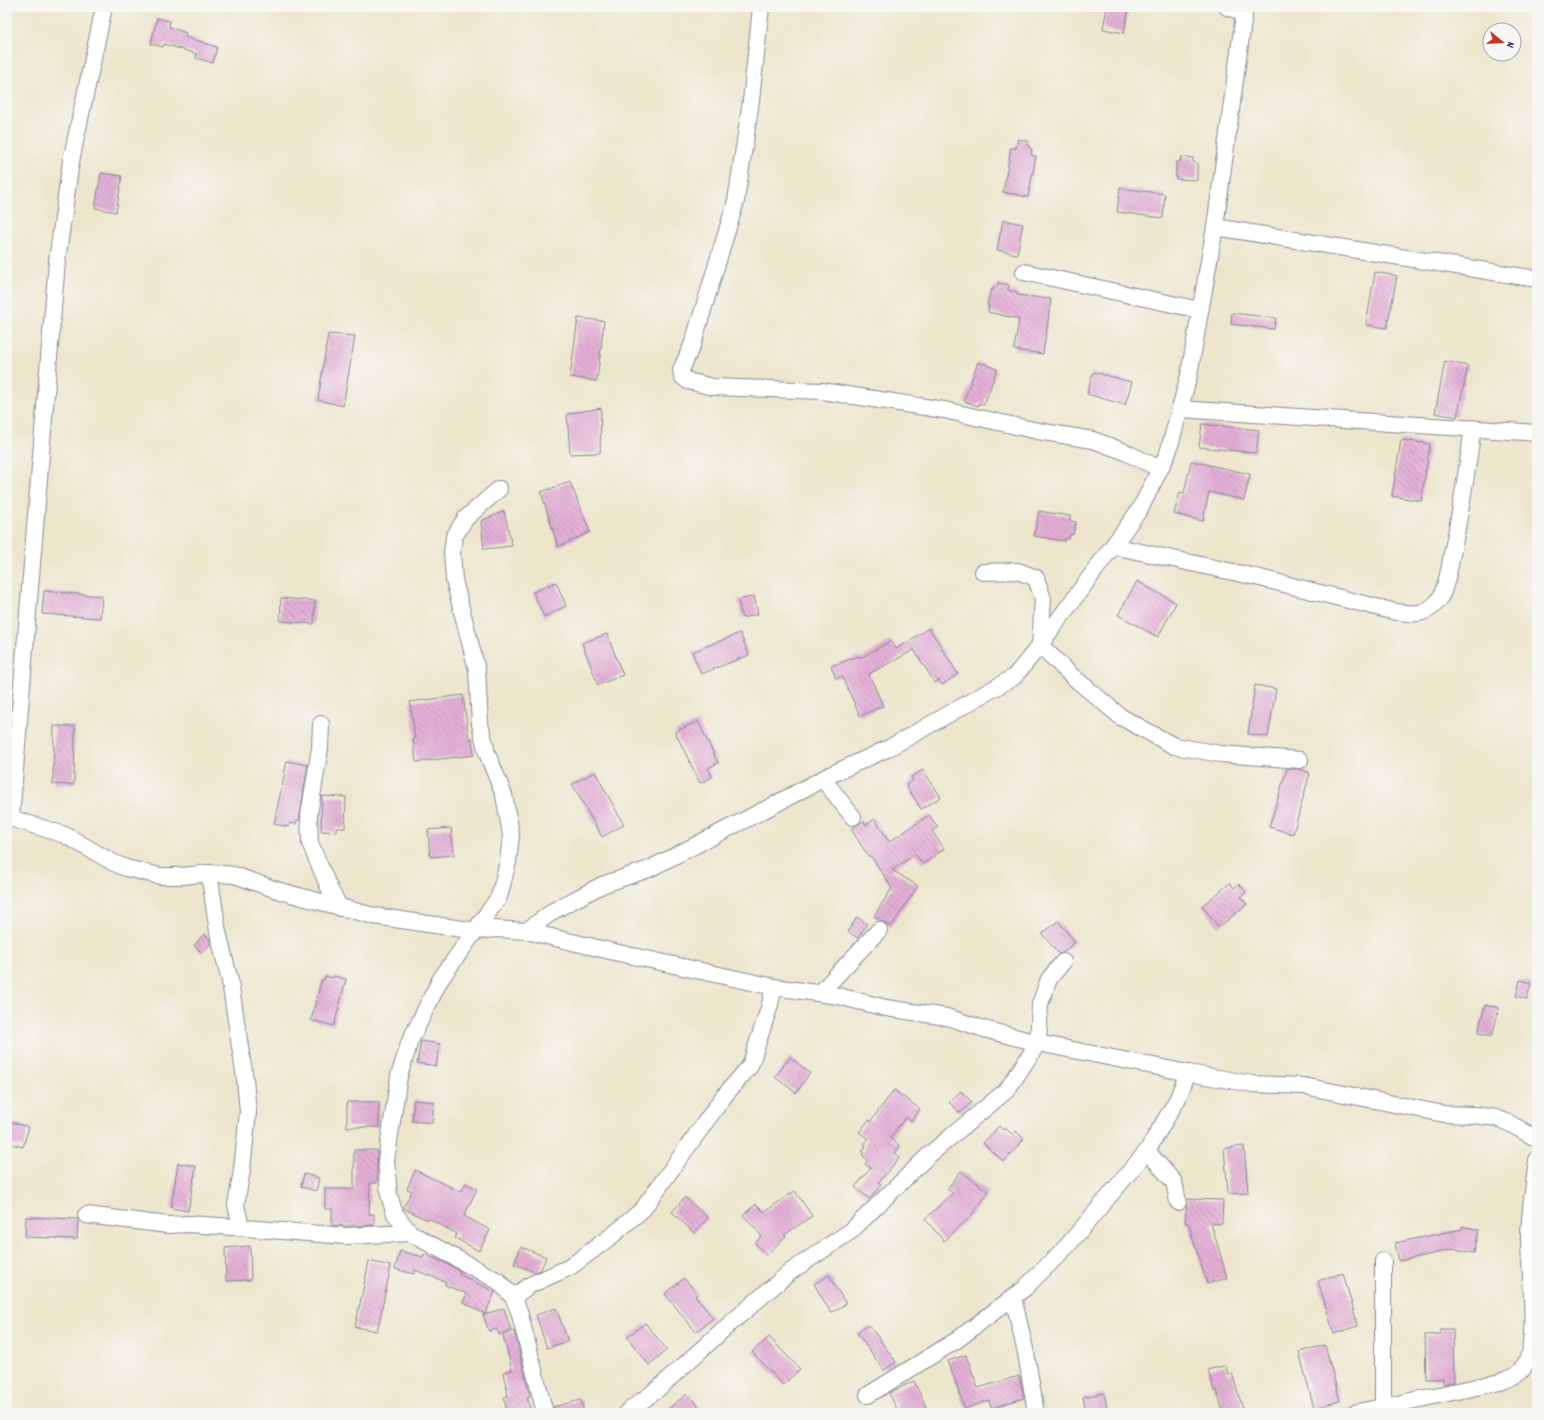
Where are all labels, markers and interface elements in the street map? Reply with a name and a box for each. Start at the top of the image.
north arrow [1482,22,1522,62]
text: N [1501,39,1518,50]

